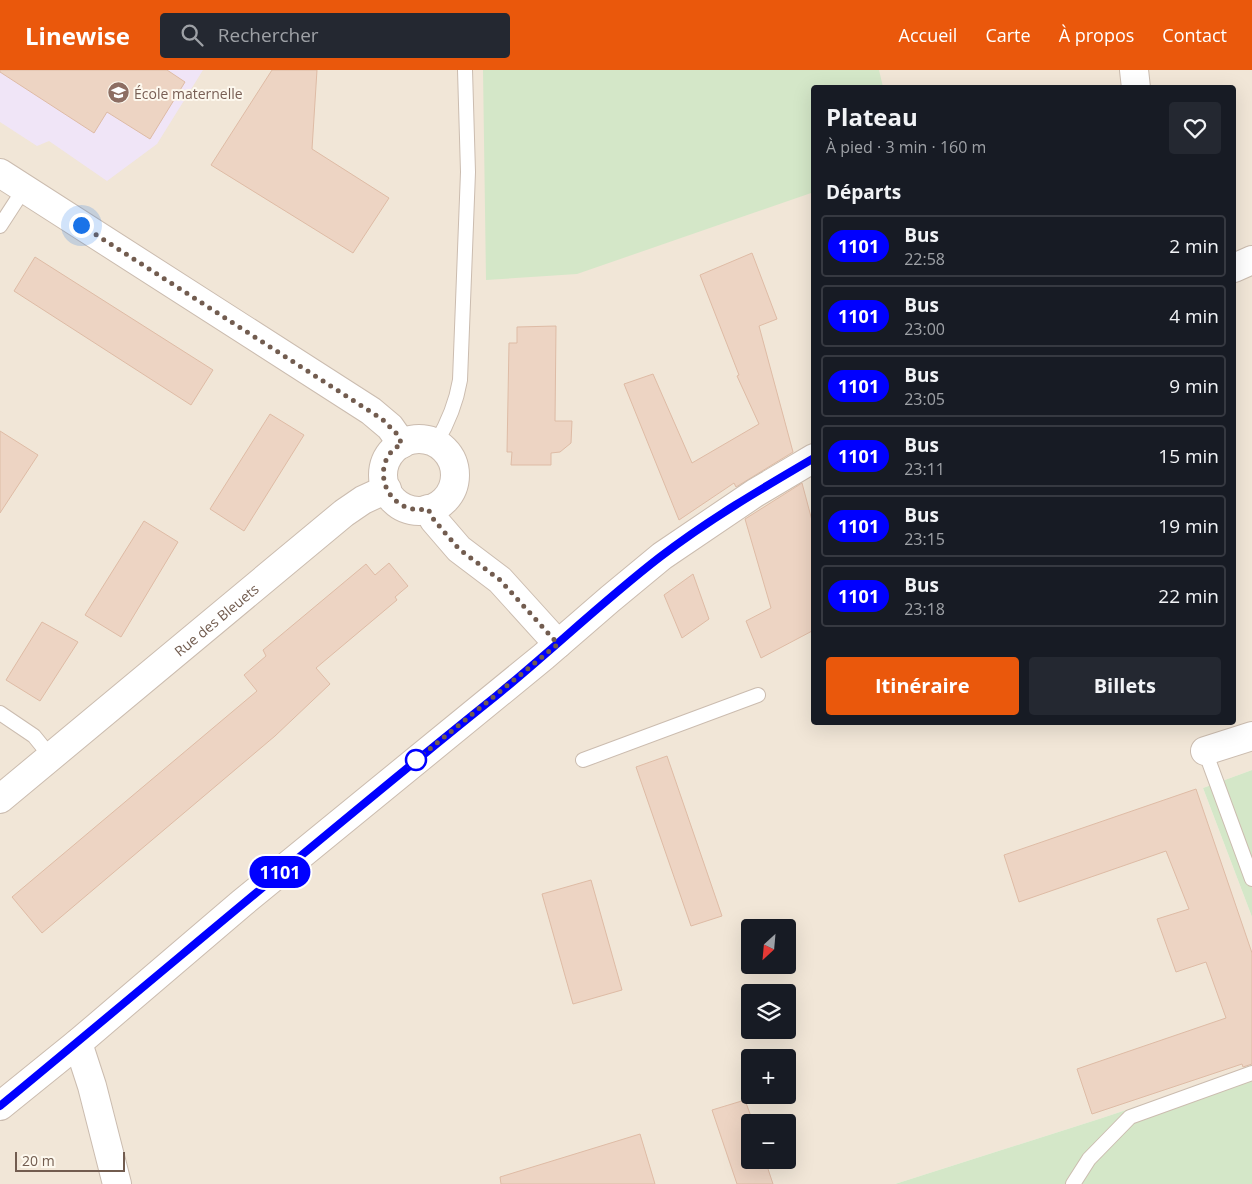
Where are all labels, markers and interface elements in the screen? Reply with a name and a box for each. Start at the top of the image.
search box [160,13,510,58]
text: Linewise [25,19,130,52]
icon: search [178,21,206,49]
text: Rechercher [218,22,319,48]
text: Accueil [899,23,957,47]
text: Carte [985,23,1031,47]
text: À propos [1059,23,1134,47]
text: Contact [1162,23,1227,47]
school or university icon: École maternelle [106,81,130,105]
place label: École maternelle [134,84,243,103]
text: Plateau [826,100,918,133]
button: heart [1169,102,1221,154]
text: À pied · 3 min · 160 m [826,136,986,158]
text: Départs [826,179,901,205]
your location [69,213,94,238]
text: Bus [904,222,939,248]
text: 2 min [1169,233,1219,259]
text: 1101 [838,234,879,258]
text: 22:58 [904,248,945,270]
text: Bus [904,292,939,318]
text: 4 min [1169,303,1219,329]
text: 1101 [838,304,879,328]
text: 23:00 [904,318,945,340]
text: Bus [904,362,939,388]
text: 9 min [1169,373,1219,399]
text: 1101 [838,374,879,398]
text: 23:05 [904,388,945,410]
text: Bus [904,432,939,458]
text: 15 min [1158,443,1219,469]
text: 1101 [838,444,879,468]
text: 23:11 [904,458,945,480]
text: Bus [904,502,939,528]
text: 19 min [1158,513,1219,539]
text: 1101 [838,514,879,538]
text: 23:15 [904,528,945,550]
text: Bus [904,572,939,598]
street label: Rue des Bleuets [170,579,262,660]
text: 22 min [1158,583,1219,609]
text: 1101 [838,584,879,608]
text: 23:18 [904,598,945,620]
button: Itinéraire [826,657,1019,715]
button: Billets [1029,657,1221,715]
unlabelled marker [405,749,427,771]
line badge: 1101 [245,856,315,888]
text: 1101 [259,860,301,884]
north arrow [741,919,796,974]
map controls [741,919,796,1169]
button: layers [741,984,796,1039]
button: + [741,1049,796,1104]
button: − [741,1114,796,1169]
scale bar [15,1149,125,1172]
text: 20 m [22,1151,55,1170]

